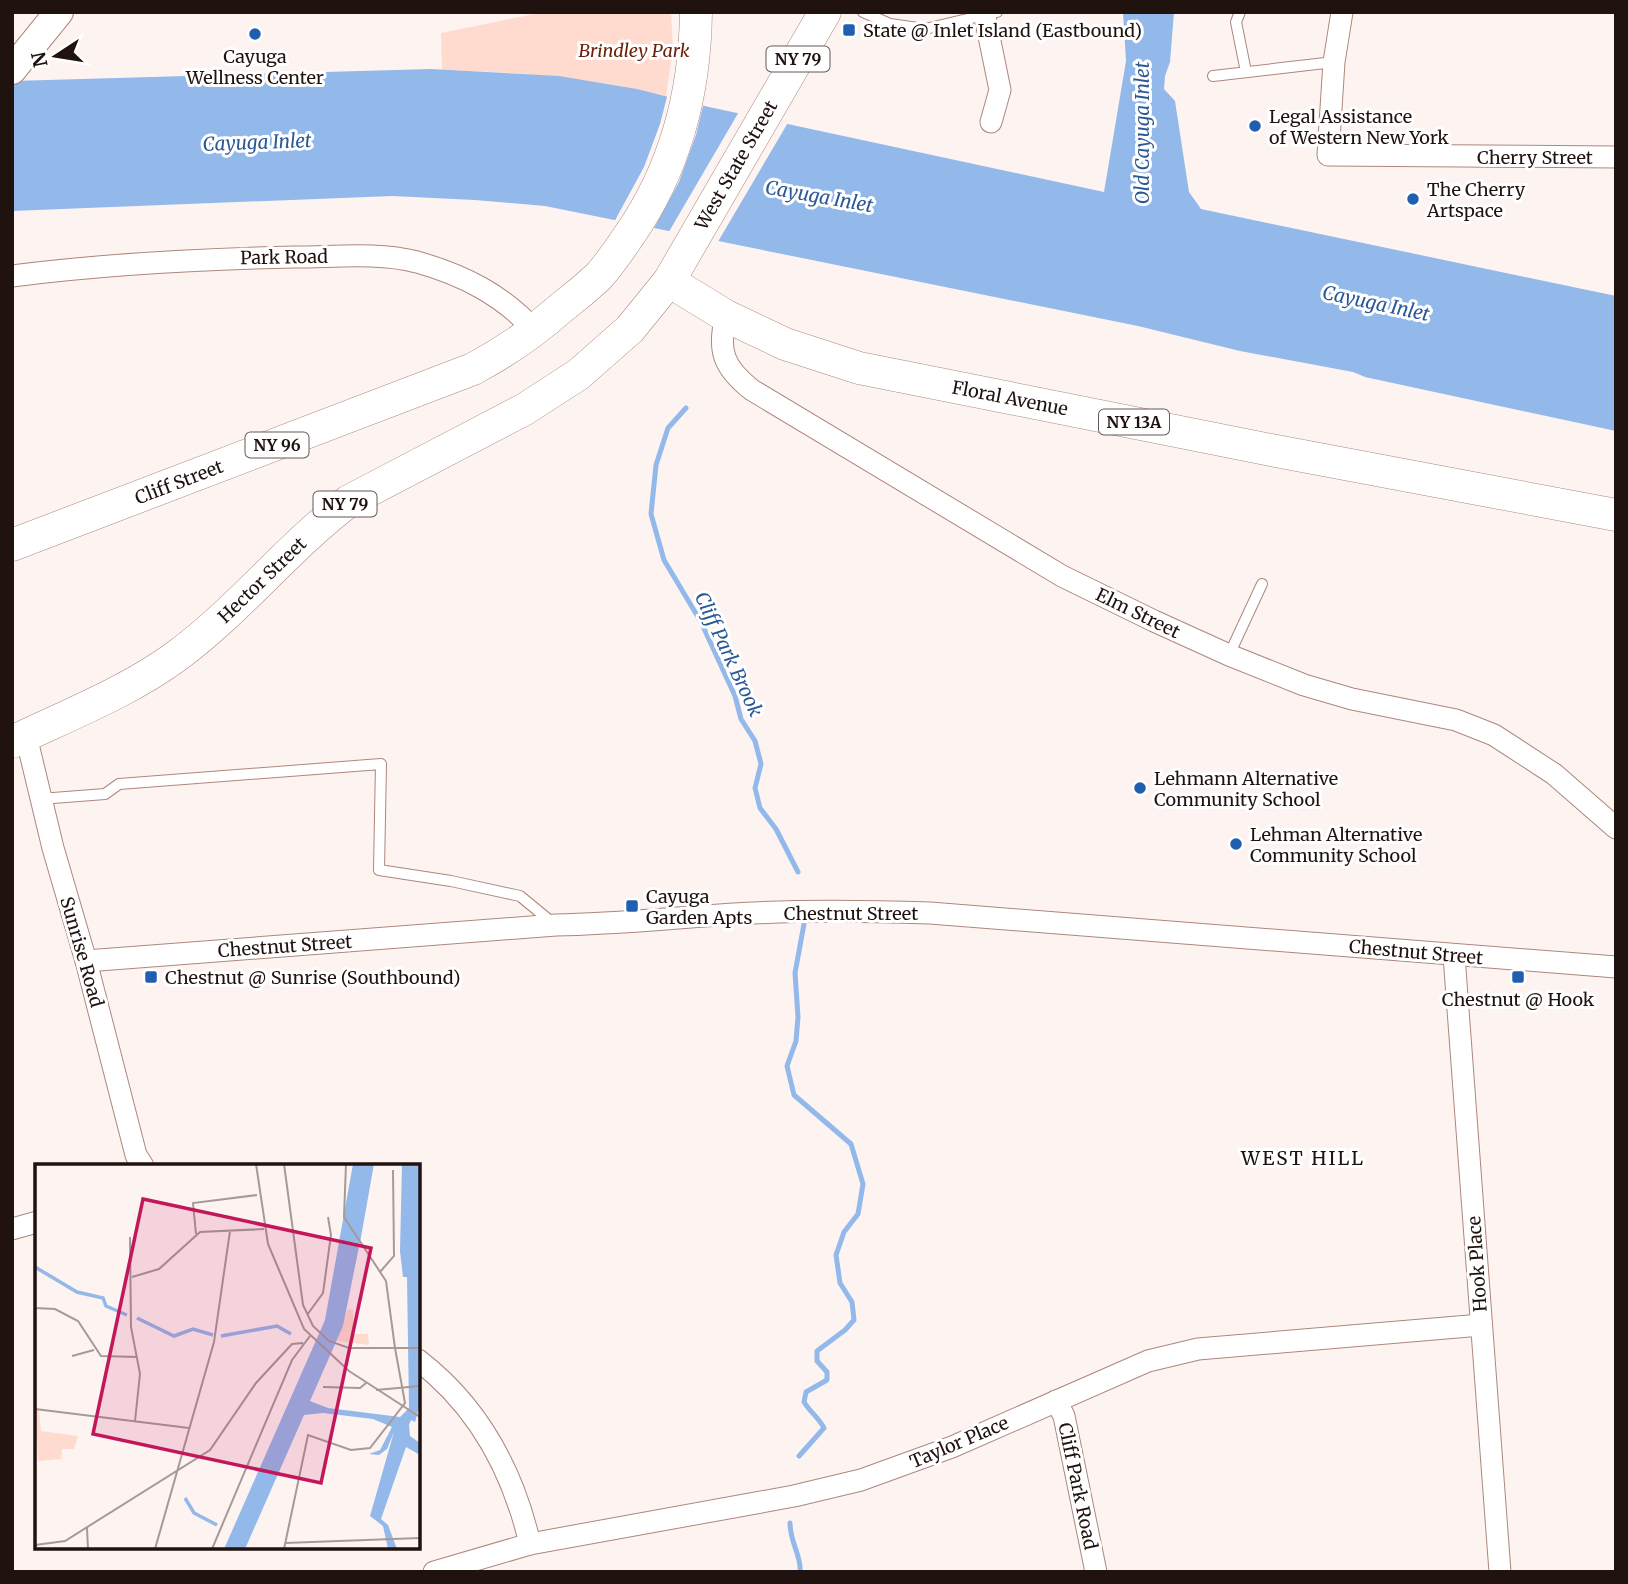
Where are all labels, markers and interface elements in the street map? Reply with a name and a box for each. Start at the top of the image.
place label: State @ Inlet Island (Eastbound) [863,19,1142,42]
north arrow [21,21,91,91]
marker: State @ Inlet Island (Eastbound) [841,22,857,38]
marker: Cayuga Wellness Center [247,26,263,42]
park label: Brindley Park [578,39,690,62]
place label: Cayuga Wellness Center [185,45,324,89]
road number: NY 79 [766,46,830,72]
text: N [26,50,53,69]
water label: Old Cayuga Inlet [1130,61,1154,204]
street label: West State Street [689,96,782,235]
place label: Legal Assistance of Western New York [1269,105,1449,149]
marker: Legal Assistance of Western New York [1247,118,1263,134]
water label: Cayuga Inlet [202,128,312,156]
street label: Cherry Street [1477,146,1593,169]
water label: Cayuga Inlet [763,175,875,217]
place label: The Cherry Artspace [1426,178,1526,222]
marker: The Cherry Artspace [1405,191,1421,207]
street label: Park Road [240,245,328,269]
water label: Cayuga Inlet [1320,280,1432,326]
street label: Floral Avenue [950,375,1070,421]
road number: NY 13A [1099,410,1169,434]
road number: NY 96 [246,432,308,458]
street label: Cliff Street [132,455,226,509]
road number: NY 79 [314,491,376,516]
street label: Hector Street [213,532,311,628]
street label: Elm Street [1092,583,1184,643]
water label: Cliff Park Brook [690,588,769,721]
place label: Lehmann Alternative Community School [1154,767,1338,811]
marker: Lehmann Alternative Community School [1132,780,1148,796]
place label: Lehman Alternative Community School [1250,823,1422,867]
marker: Lehman Alternative Community School [1228,836,1244,852]
place label: Cayuga Garden Apts [646,885,752,929]
street label: Sunrise Road [55,894,109,1010]
marker: Cayuga Garden Apts [624,898,640,914]
street label: Chestnut Street [784,902,918,925]
street label: Chestnut Street [217,930,353,962]
street label: Chestnut Street [1348,935,1484,969]
place label: Chestnut @ Sunrise (Southbound) [165,966,460,989]
marker: Chestnut @ Sunrise (Southbound) [143,969,159,985]
marker: Chestnut @ Hook [1510,969,1526,985]
place label: Chestnut @ Hook [1442,988,1595,1011]
district label: WEST HILL [1240,1146,1365,1170]
inset map [35,1164,420,1549]
street label: Hook Place [1462,1215,1492,1313]
street label: Taylor Place [906,1411,1012,1473]
street label: Cliff Park Road [1053,1420,1103,1552]

